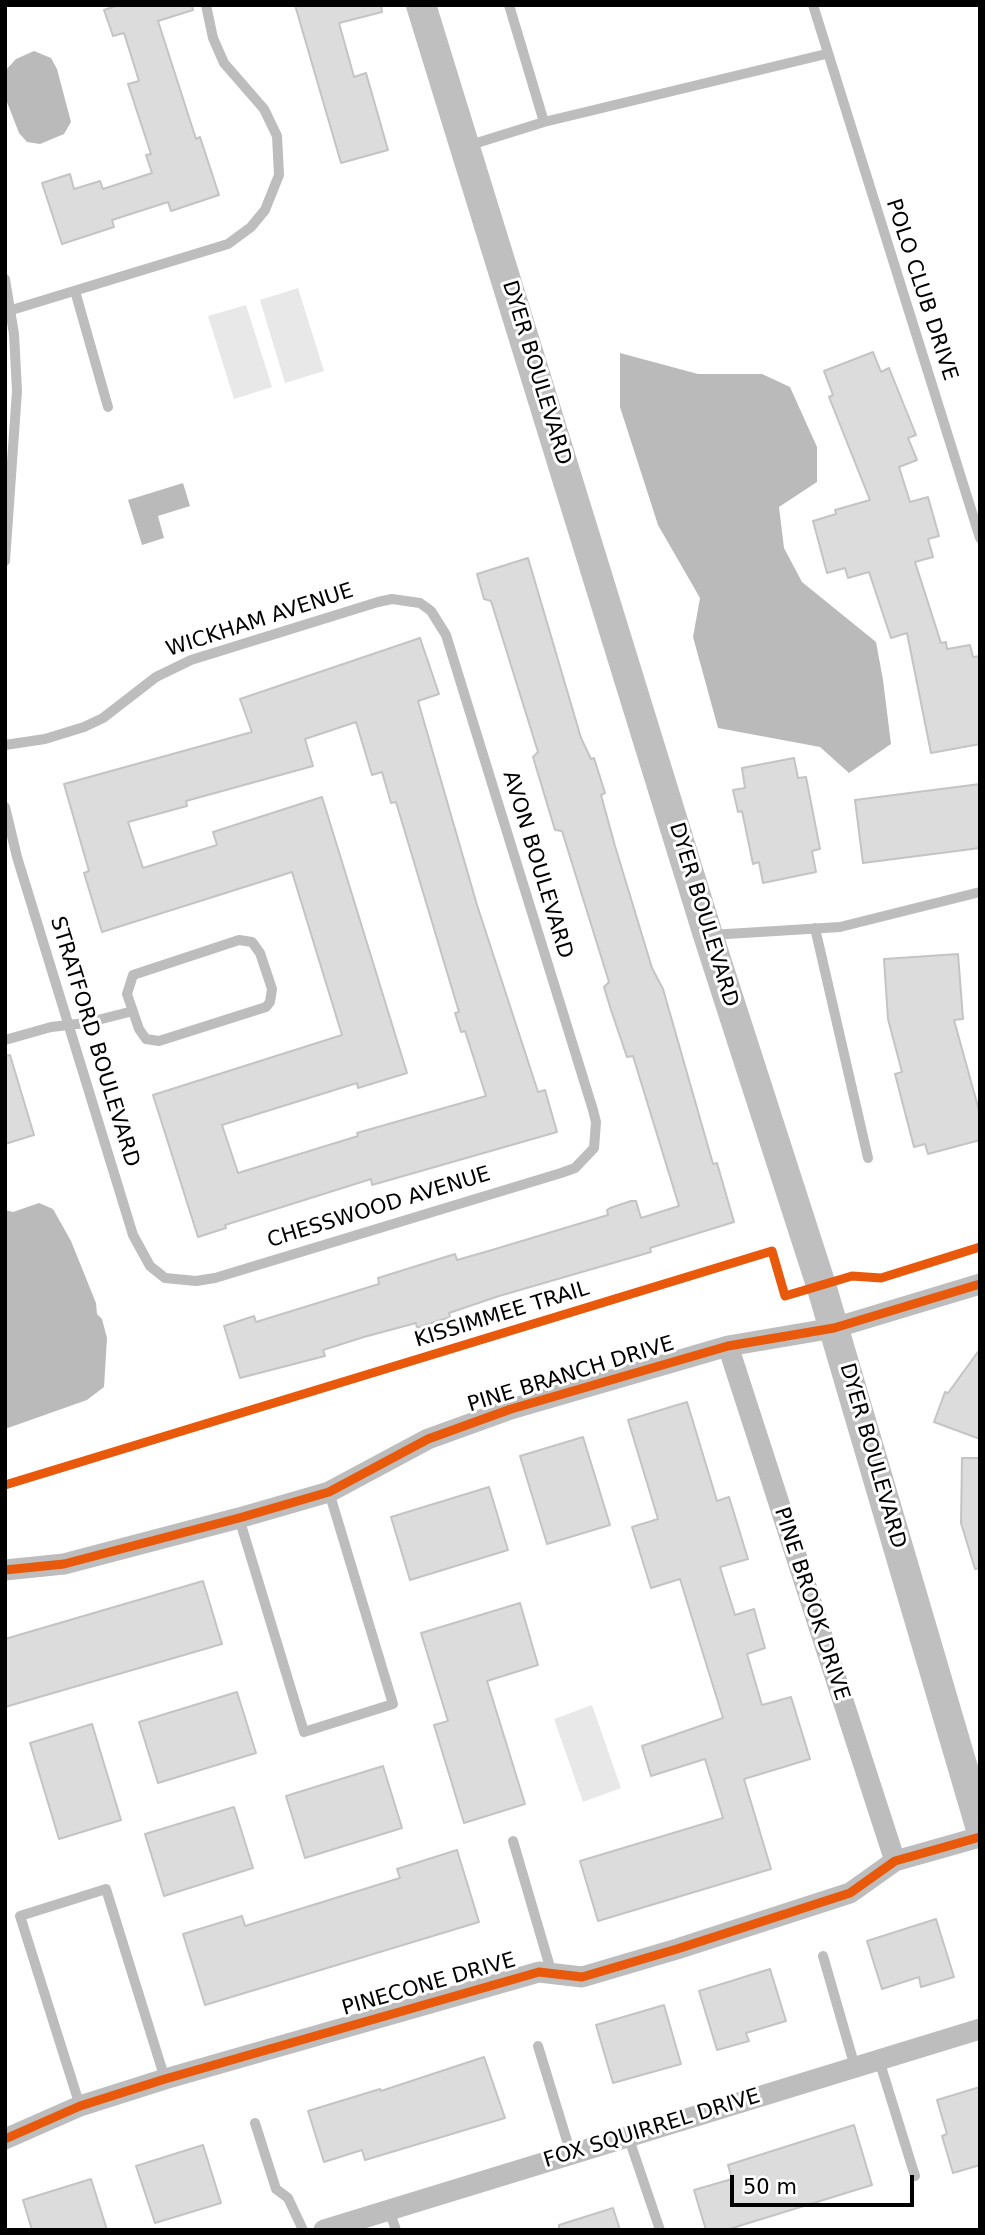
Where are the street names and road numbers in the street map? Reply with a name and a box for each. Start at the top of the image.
street label: POLO CLUB DRIVE [880,196,962,384]
street label: DYER BOULEVARD [496,278,576,468]
street label: WICKHAM AVENUE [163,579,357,663]
street label: AVON BOULEVARD [496,768,578,962]
street label: DYER BOULEVARD [663,820,743,1010]
street label: STRATFORD BOULEVARD [44,914,144,1170]
street label: CHESSWOOD AVENUE [264,1162,494,1254]
street label: KISSIMMEE TRAIL [412,1276,592,1354]
street label: PINE BRANCH DRIVE [465,1332,677,1418]
street label: DYER BOULEVARD [834,1361,910,1551]
street label: PINE BROOK DRIVE [768,1504,854,1704]
street label: PINECONE DRIVE [339,1948,519,2022]
street label: FOX SQUIRREL DRIVE [541,2084,763,2174]

